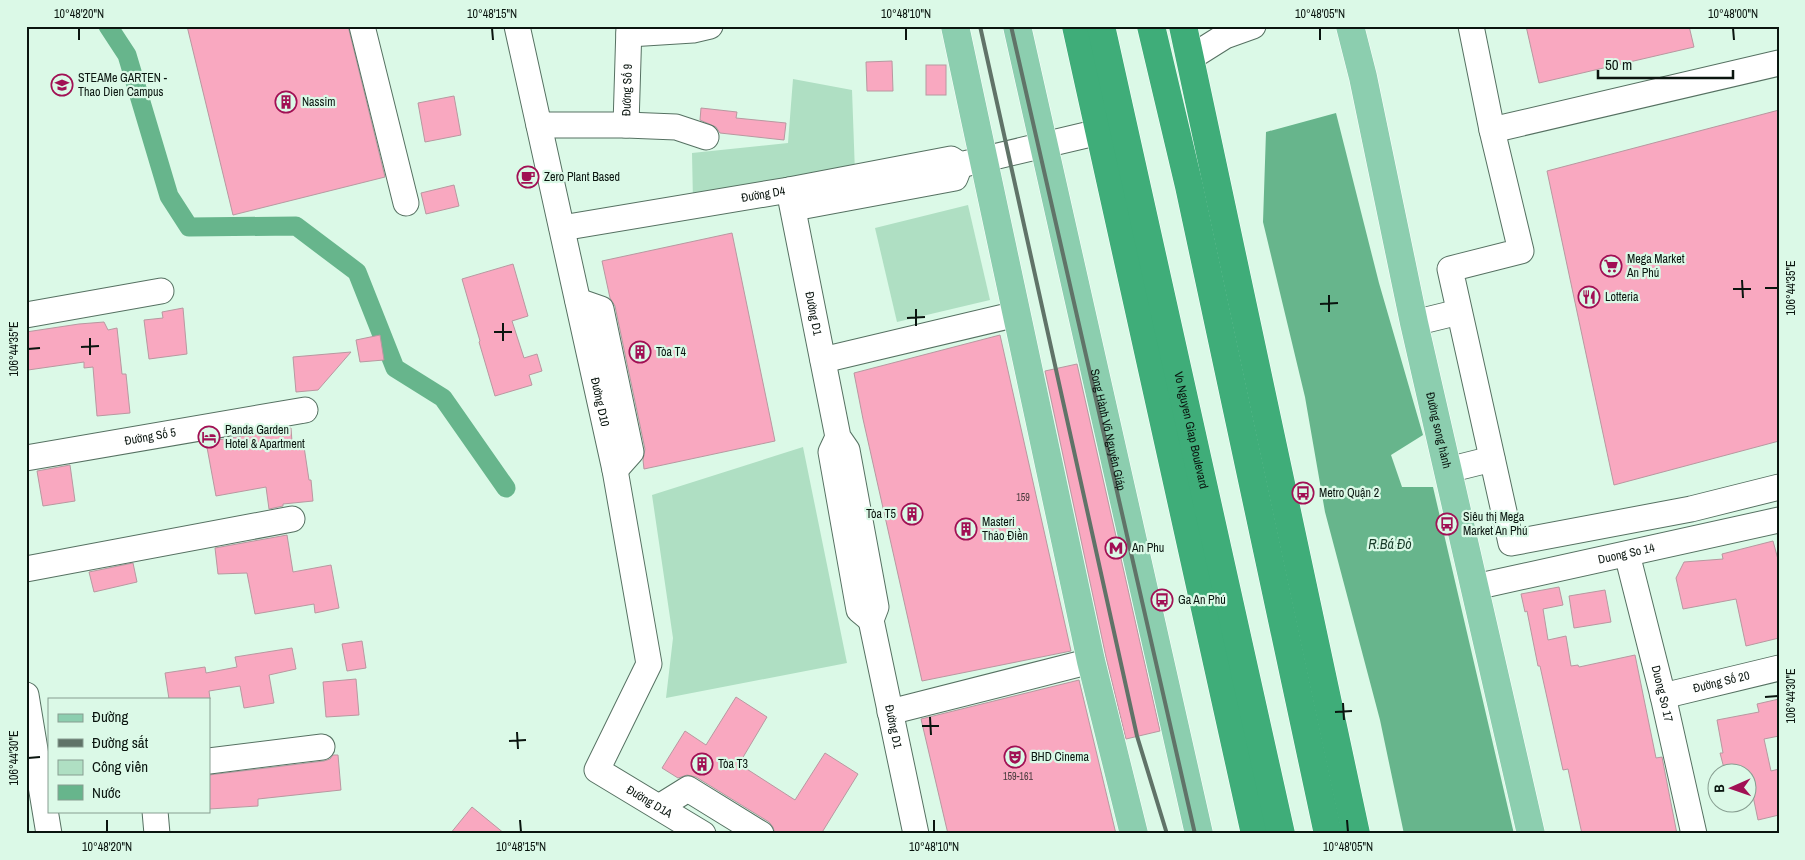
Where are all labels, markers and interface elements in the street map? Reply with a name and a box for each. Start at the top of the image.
text: 10°48'20"N [54,6,104,22]
text: 10°48'15"N [467,6,517,22]
text: 10°48'10"N [881,6,931,22]
text: 10°48'05"N [1295,6,1345,22]
text: 10°48'00"N [1708,6,1758,22]
scale bar [1598,48,1732,80]
text: 50 m [1605,54,1632,75]
street label: Đường Số 9 [618,64,636,116]
place label: STEAMe GARTEN - Thao Dien Campus [78,70,168,100]
school or university icon: STEAMe GARTEN - Thao Dien Campus [50,73,74,97]
building icon: Nassim [274,90,298,114]
place label: Nassim [302,94,335,110]
cafe icon: Zero Plant Based [516,165,540,189]
place label: Zero Plant Based [544,169,620,185]
street label: Đường D4 [740,183,787,206]
place label: Mega Market An Phú [1626,251,1685,281]
supermarket icon: Mega Market An Phú [1599,254,1623,278]
text: 106°44'35"E [1783,260,1799,316]
restaurant icon: Lotteria [1577,285,1601,309]
place label: Lotteria [1605,289,1639,305]
street label: Đường D1 [801,290,826,337]
text: 106°44'35"E [6,321,22,377]
building icon: Tòa T4 [628,340,652,364]
place label: Tòa T4 [656,344,686,360]
street label: Song Hành Võ Nguyên Giáp [1086,367,1129,492]
street label: Vo Nguyen Giap Boulevard [1170,370,1212,490]
street label: Đường D10 [587,376,613,428]
street label: Đường song hành [1422,391,1455,470]
place label: Panda Garden Hotel & Apartment [225,422,305,452]
street label: Đường Số 5 [123,424,178,449]
hotel icon: Panda Garden Hotel & Apartment [197,425,221,449]
bus stop icon: Metro Quận 2 [1291,481,1315,505]
place label: Metro Quận 2 [1319,485,1379,501]
house number: 159 [1016,491,1030,504]
building icon: Tòa T5 [900,502,924,526]
place label: Tòa T5 [866,506,897,522]
place label: Siêu thị Mega Market An Phú [1463,509,1528,539]
bus stop icon: Siêu thị Mega Market An Phú [1435,512,1459,536]
place label: Masteri Thảo Điền [982,514,1028,544]
building icon: Masteri Thảo Điền [954,517,978,541]
water label: R.Bá Đỏ [1368,535,1412,553]
metro station icon: An Phu [1104,536,1128,560]
place label: An Phu [1131,540,1164,556]
street label: Duong So 14 [1597,540,1657,568]
bus stop icon: Ga An Phú [1150,588,1174,612]
place label: Ga An Phú [1178,592,1226,608]
street label: Duong So 17 [1648,664,1677,724]
street label: Đường Số 20 [1691,667,1751,696]
text: 106°44'30"E [1783,668,1799,724]
legend [48,698,210,812]
street label: Đường D1 [881,703,906,751]
text: Đường [92,706,128,727]
text: 106°44'30"E [6,730,22,786]
text: Đường sắt [92,732,149,753]
theatre icon: BHD Cinema [1003,745,1027,769]
place label: BHD Cinema [1031,749,1089,765]
building icon: Tòa T3 [690,752,714,776]
text: Công viên [92,756,148,777]
place label: Tòa T3 [718,756,748,772]
north arrow [1708,762,1758,812]
house number: 159-161 [1003,770,1033,783]
text: Nước [92,782,121,803]
street label: Đường D1A [624,782,676,822]
text: B [1710,784,1728,793]
text: 10°48'20"N [82,839,132,855]
text: 10°48'15"N [496,839,546,855]
text: 10°48'10"N [909,839,959,855]
text: 10°48'05"N [1323,839,1373,855]

